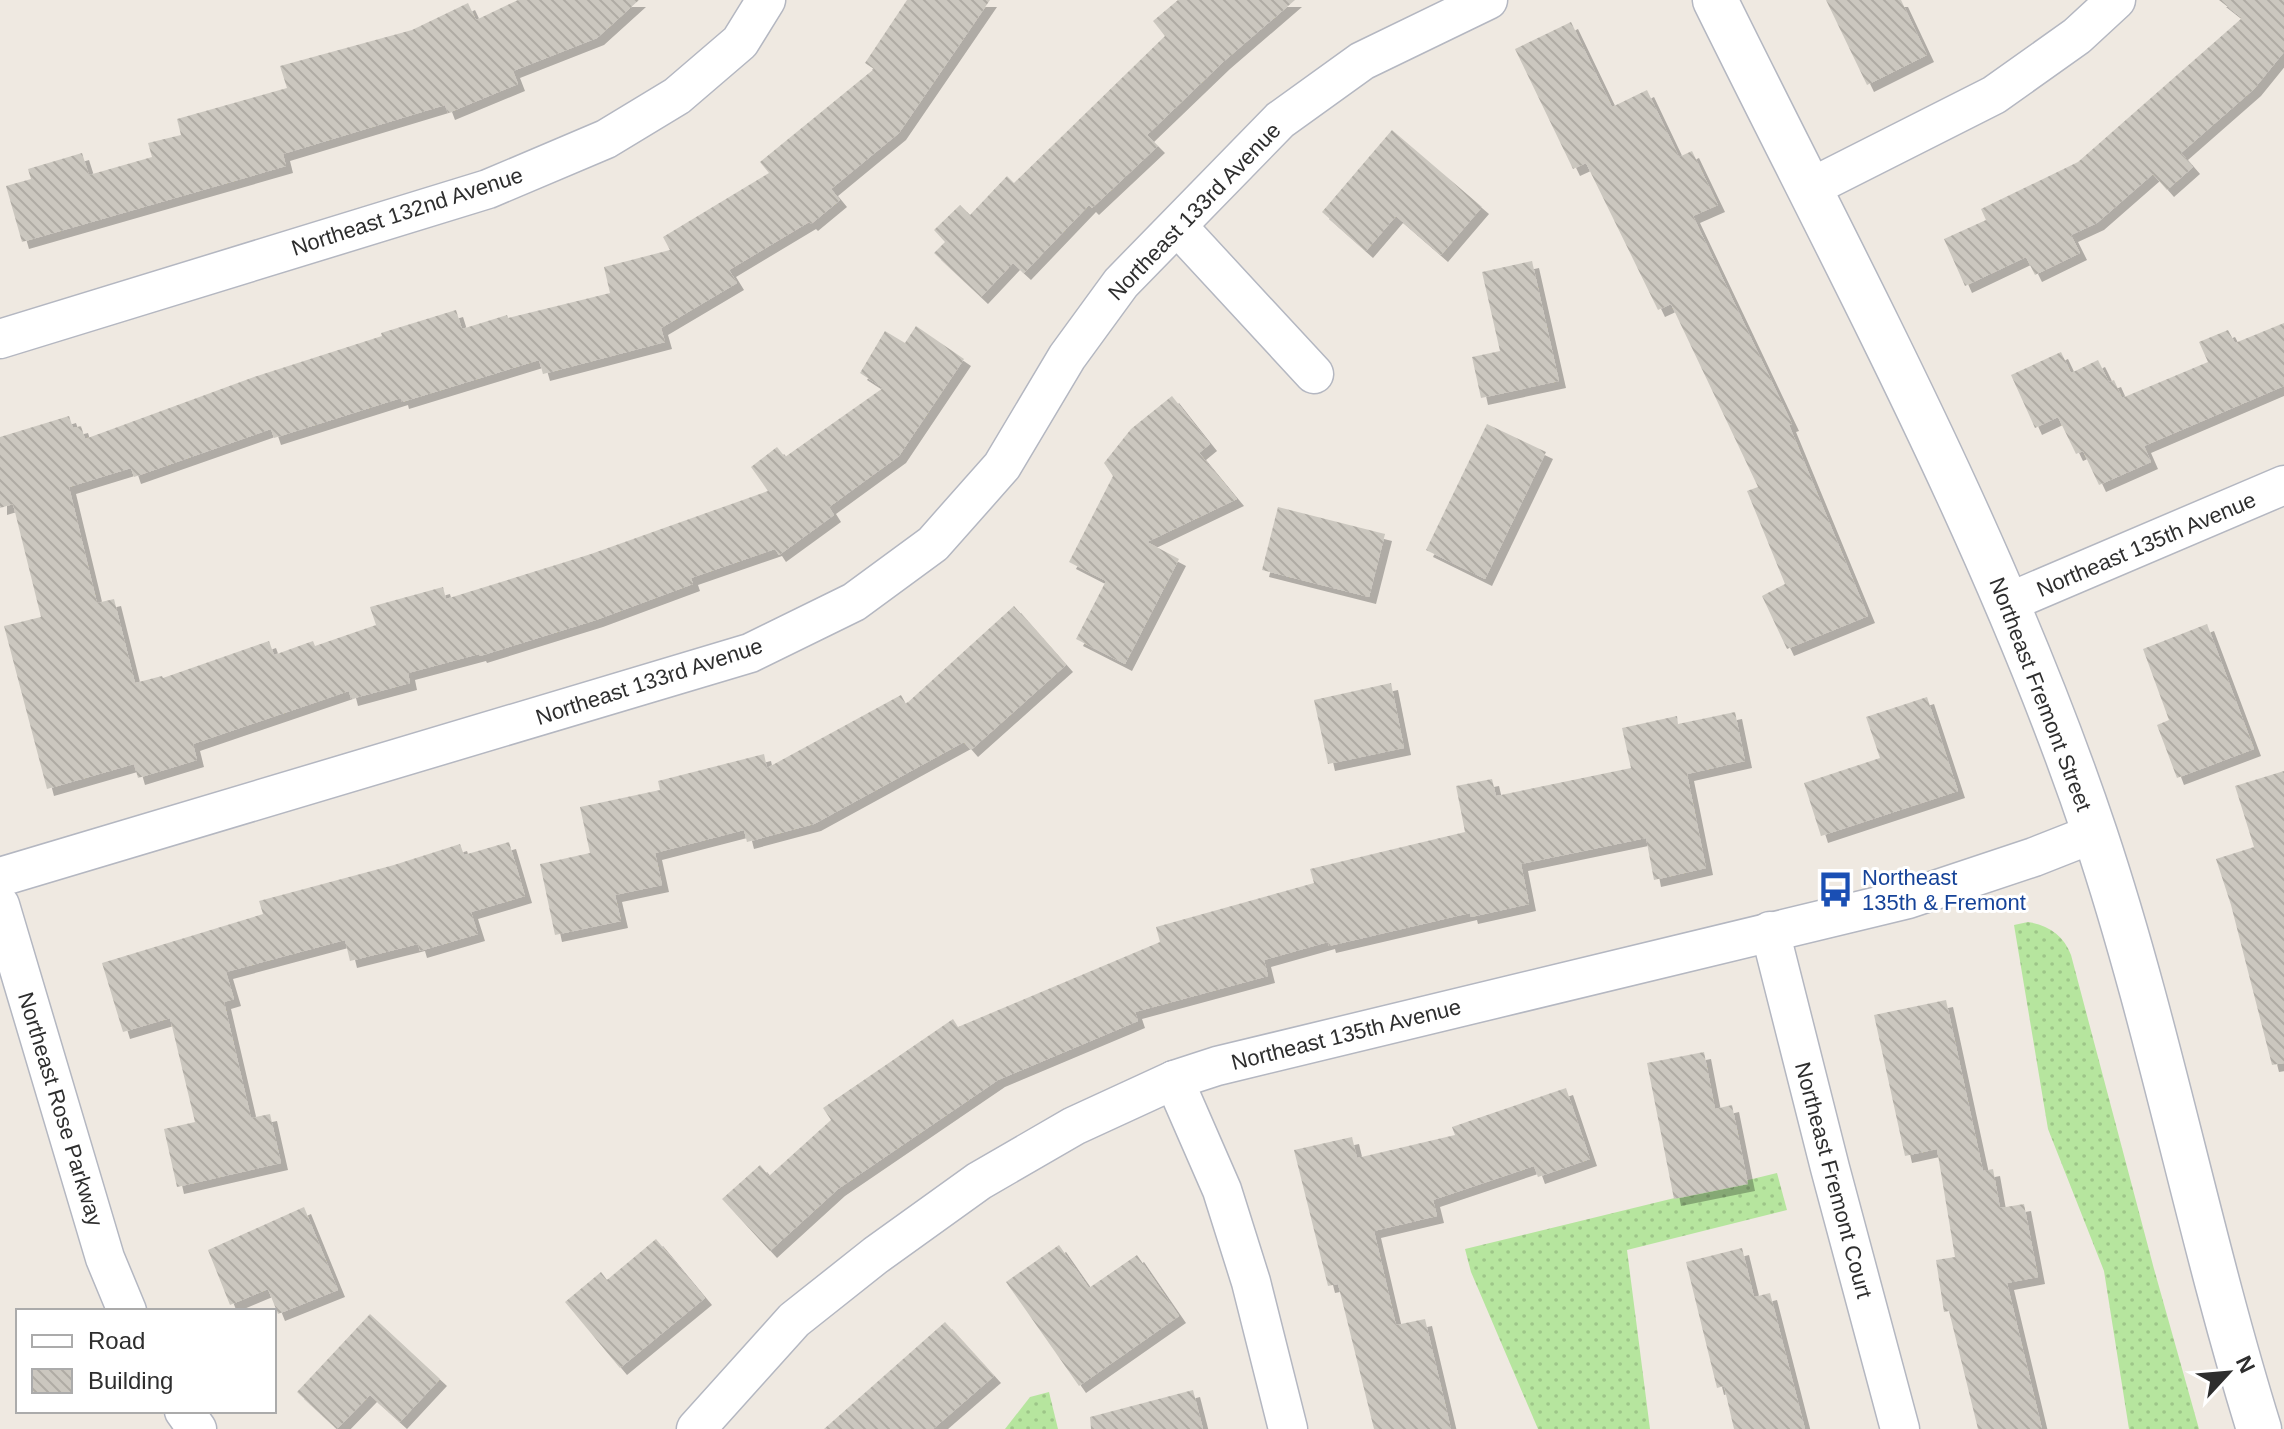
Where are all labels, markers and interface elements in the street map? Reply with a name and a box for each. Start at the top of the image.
street label: Northeast 133rd Avenue [1103,117,1286,305]
street label: Northeast 132nd Avenue [288,162,526,261]
street label: Northeast 135th Avenue [2033,487,2260,602]
street label: Northeast Fremont Street [1984,574,2097,815]
street label: Northeast 133rd Avenue [533,633,766,730]
place label: Northeast 135th & Fremont [1862,865,2026,915]
bus stop icon: Northeast 135th & Fremont [1817,871,1855,909]
street label: Northeast Rose Parkway [13,989,108,1229]
street label: Northeast 135th Avenue [1229,994,1463,1075]
street label: Northeast Fremont Court [1790,1059,1877,1301]
legend [16,1309,276,1413]
text: Road [88,1327,145,1354]
north arrow [2188,1333,2268,1413]
text: N [2231,1352,2260,1377]
text: Building [88,1367,173,1394]

